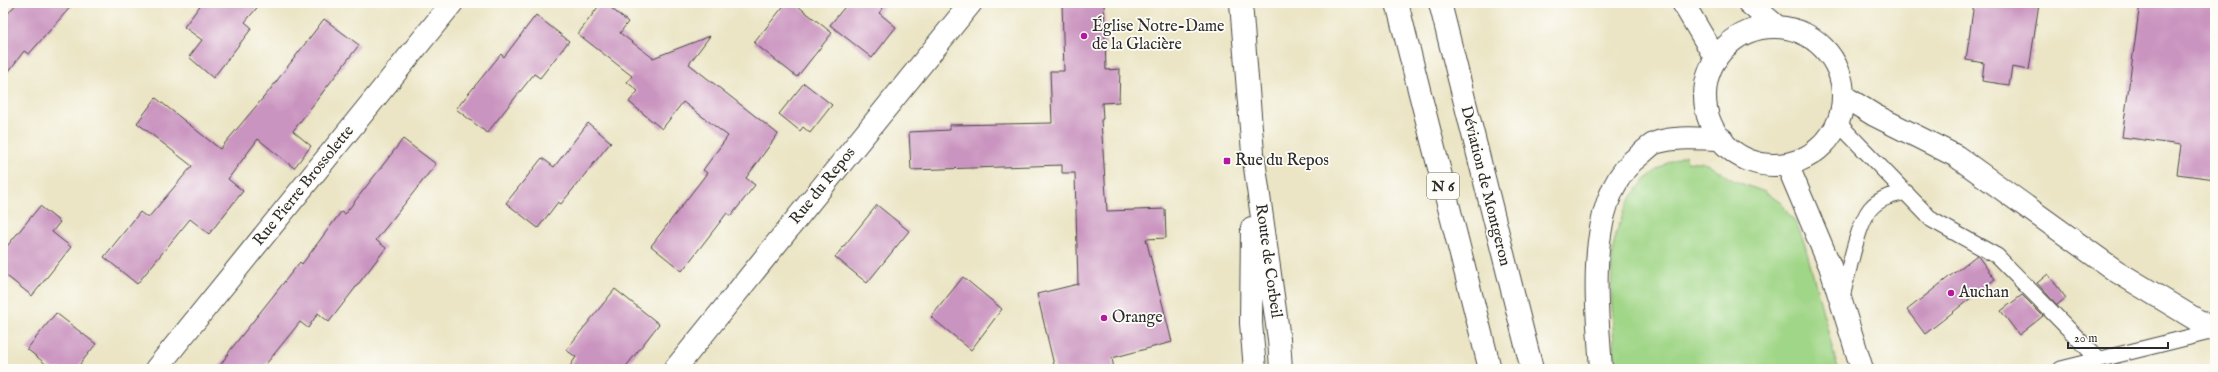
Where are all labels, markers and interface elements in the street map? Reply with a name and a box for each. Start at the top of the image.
place label: Église Notre-Dame de la Glacière [1092,15,1224,55]
marker: Église Notre-Dame de la Glacière [1079,31,1089,41]
street label: Déviation de Montgeron [1455,104,1515,269]
street label: Rue Pierre Brossolette [249,122,359,250]
street label: Rue du Repos [786,143,861,229]
place label: Rue du Repos [1235,151,1329,171]
marker: Rue du Repos [1222,156,1232,166]
road number: N 6 [1427,173,1459,199]
street label: Route de Corbeil [1250,203,1286,320]
place label: Auchan [1958,283,2009,303]
marker: Auchan [1946,288,1956,298]
place label: Orange [1112,308,1163,328]
marker: Orange [1099,313,1109,323]
scale bar [2068,324,2168,350]
text: 20 m [2074,331,2097,346]

